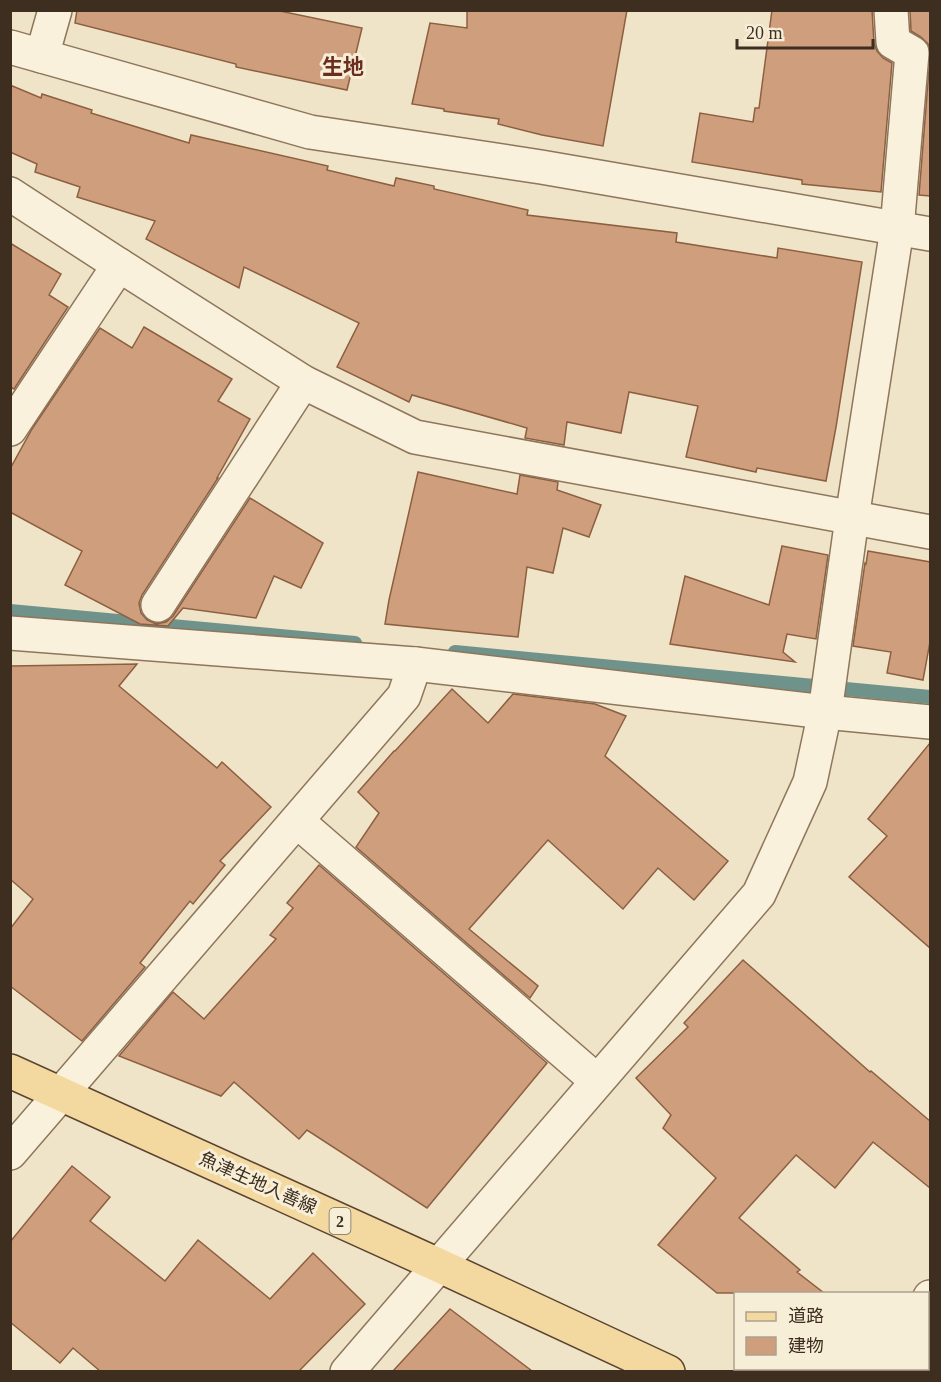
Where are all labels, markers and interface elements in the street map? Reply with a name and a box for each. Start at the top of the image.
scale bar [737,12,874,50]
text: 20 m [746,23,783,43]
district label: 生地 [322,55,364,79]
street label: 魚津生地入善線 [196,1148,320,1218]
road number: 2 [330,1208,350,1234]
legend [734,1292,929,1370]
text: 道路 [788,1306,824,1326]
text: 建物 [788,1336,824,1356]

